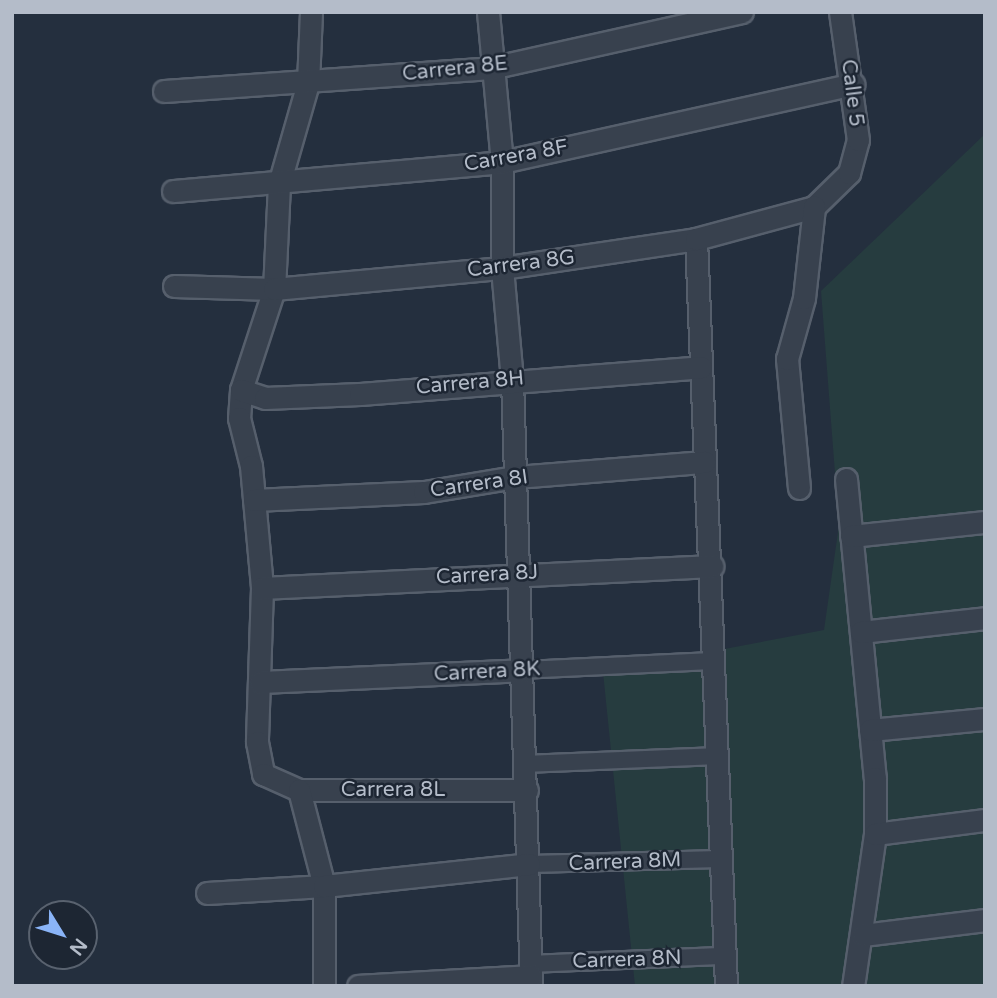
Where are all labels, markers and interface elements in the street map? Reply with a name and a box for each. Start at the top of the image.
street label: Carrera 8E [401,51,509,87]
street label: Calle 5 [835,58,869,128]
street label: Carrera 8F [462,134,570,178]
street label: Carrera 8G [466,245,576,283]
street label: Carrera 8H [415,366,525,400]
street label: Carrera 8I [428,465,530,503]
street label: Carrera 8J [435,560,539,590]
street label: Carrera 8K [433,657,541,687]
street label: Carrera 8L [341,777,445,803]
street label: Carrera 8M [568,847,682,877]
north arrow [28,900,98,970]
text: N [65,934,91,959]
street label: Carrera 8N [572,945,682,975]

